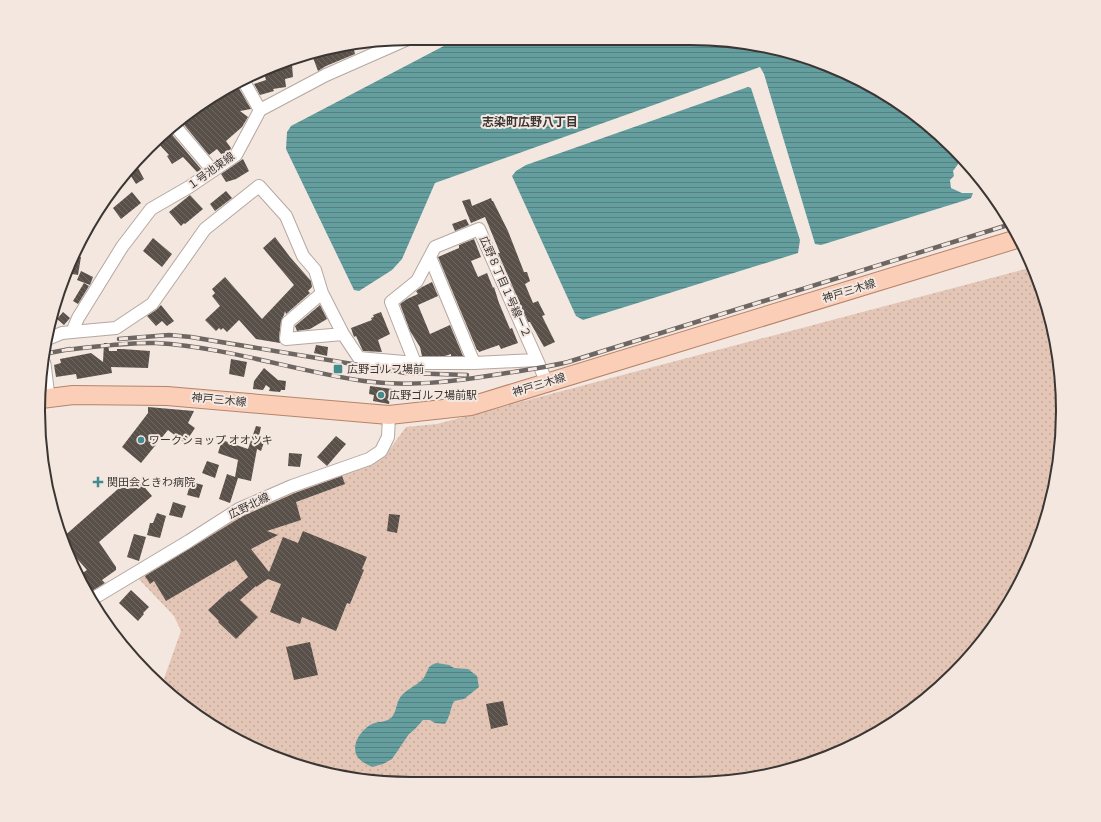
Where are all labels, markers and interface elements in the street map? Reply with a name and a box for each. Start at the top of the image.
district label: 志染町広野八丁目 [482,115,578,129]
street label: １号池東線 [185,150,237,192]
street label: 広野８丁目１号線ー２ [477,234,533,340]
street label: 神戸三木線 [821,277,877,305]
marker: 広野ゴルフ場前 [332,363,344,375]
place label: 広野ゴルフ場前 [347,363,424,376]
street label: 神戸三木線 [511,371,567,399]
place label: 広野ゴルフ場前駅 [389,389,477,402]
marker: 広野ゴルフ場前駅 [376,390,386,400]
street label: 神戸三木線 [191,391,247,409]
place label: ワークショップ オオツキ [149,434,273,447]
marker: ワークショップ オオツキ [136,435,146,445]
marker: 関田会ときわ病院 [92,476,104,488]
place label: 関田会ときわ病院 [107,476,195,489]
street label: 広野北線 [226,491,272,521]

